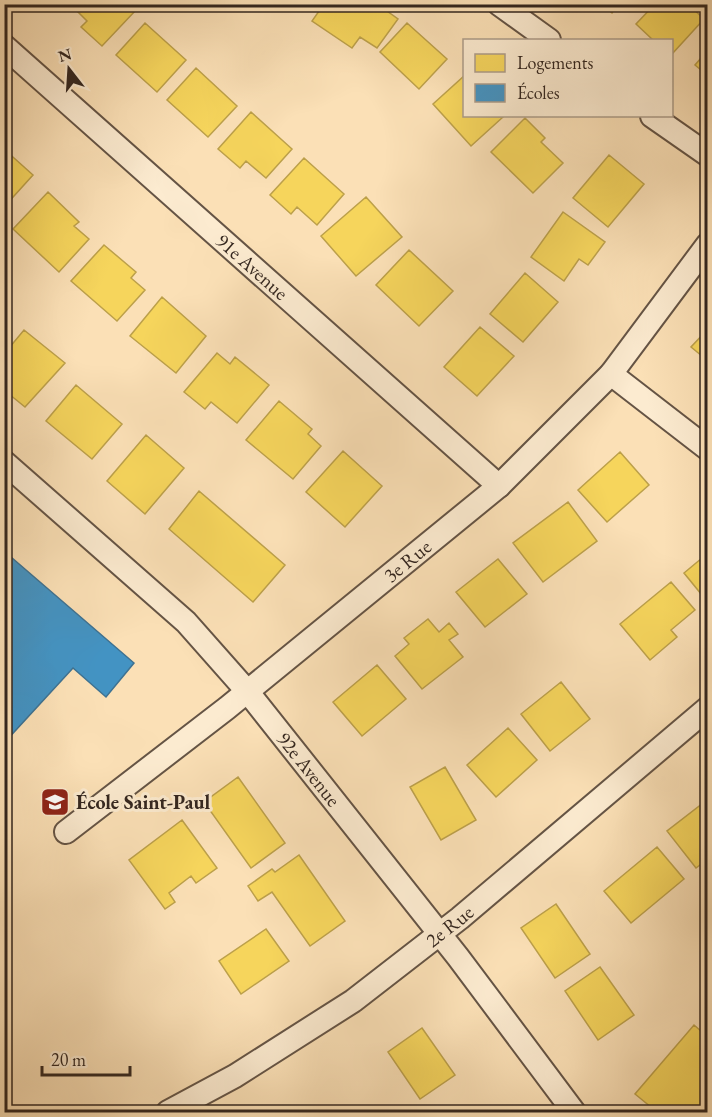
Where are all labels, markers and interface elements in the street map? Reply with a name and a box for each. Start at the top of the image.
north arrow [39,39,99,99]
legend [463,39,673,117]
text: N [55,43,74,67]
text: Logements [517,51,593,74]
text: Écoles [517,81,560,104]
street label: 91e Avenue [210,227,294,306]
street label: 3e Rue [378,534,437,588]
street label: 92e Avenue [271,726,347,812]
school or university icon: École Saint-Paul [39,786,71,818]
place label: École Saint-Paul [76,789,211,815]
street label: 2e Rue [420,899,479,953]
scale bar [42,1039,130,1077]
text: 20 m [51,1048,86,1071]

